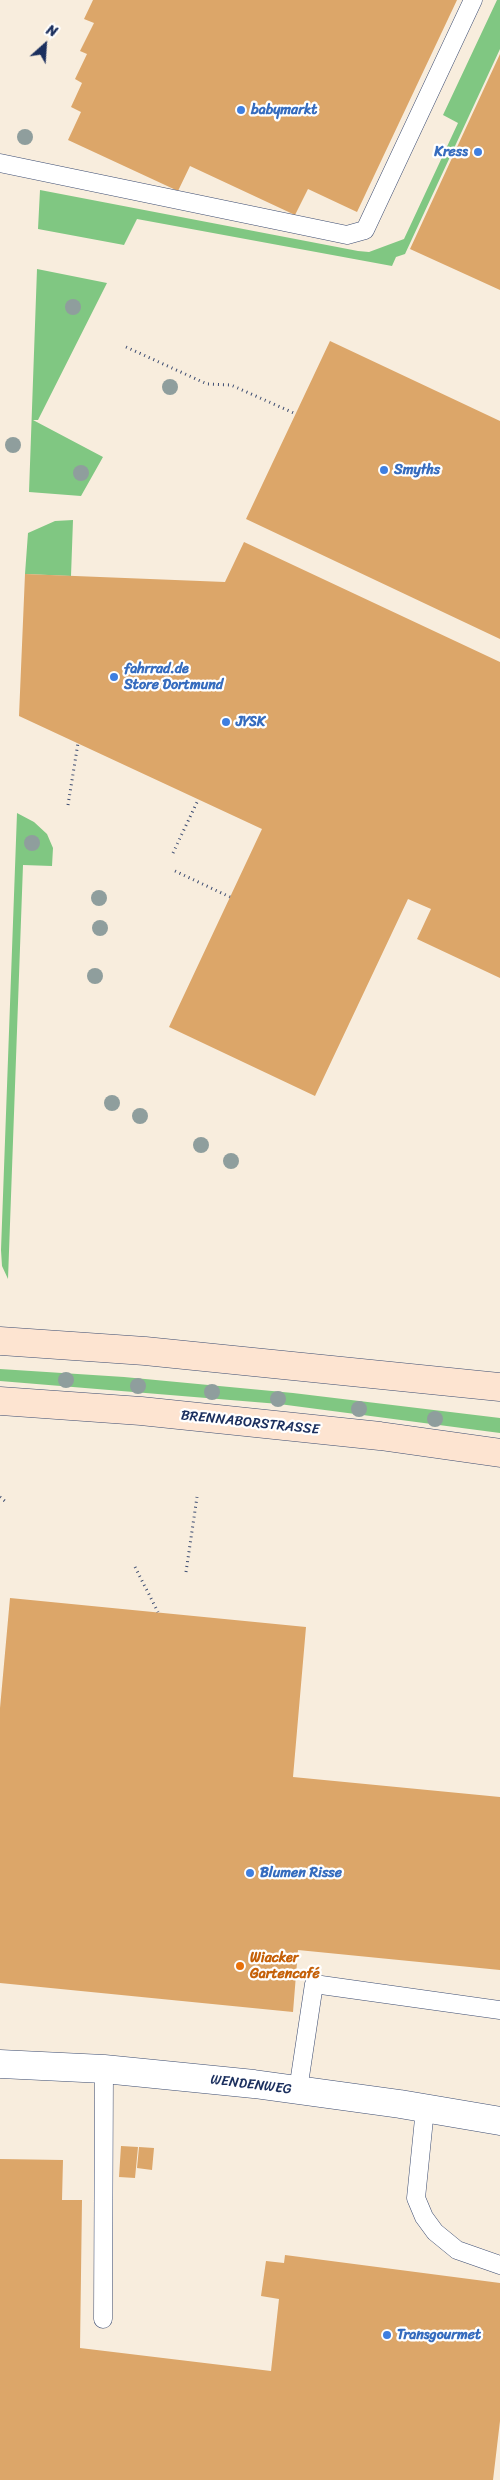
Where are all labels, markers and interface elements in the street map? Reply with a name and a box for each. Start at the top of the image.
text: N [42,18,62,44]
north arrow [20,20,70,70]
place label: babymarkt [251,102,317,118]
marker: babymarkt [235,104,247,116]
place label: Kress [434,144,468,160]
marker: Kress [472,146,484,158]
place label: Smyths [394,462,440,478]
marker: Smyths [378,464,390,476]
place label: fahrrad.de Store Dortmund [124,661,223,694]
marker: fahrrad.de Store Dortmund [108,671,120,683]
place label: JYSK [236,714,265,730]
marker: JYSK [220,716,232,728]
street label: BRENNABORSTRASSE [180,1407,320,1439]
place label: Blumen Risse [260,1865,342,1881]
marker: Blumen Risse [244,1867,256,1879]
place label: Wiacker Gartencafé [250,1950,320,1982]
marker: Wiacker Gartencafé [234,1960,246,1972]
street label: WENDENWEG [209,2072,293,2098]
place label: Transgourmet [397,2327,481,2343]
marker: Transgourmet [381,2329,393,2341]

